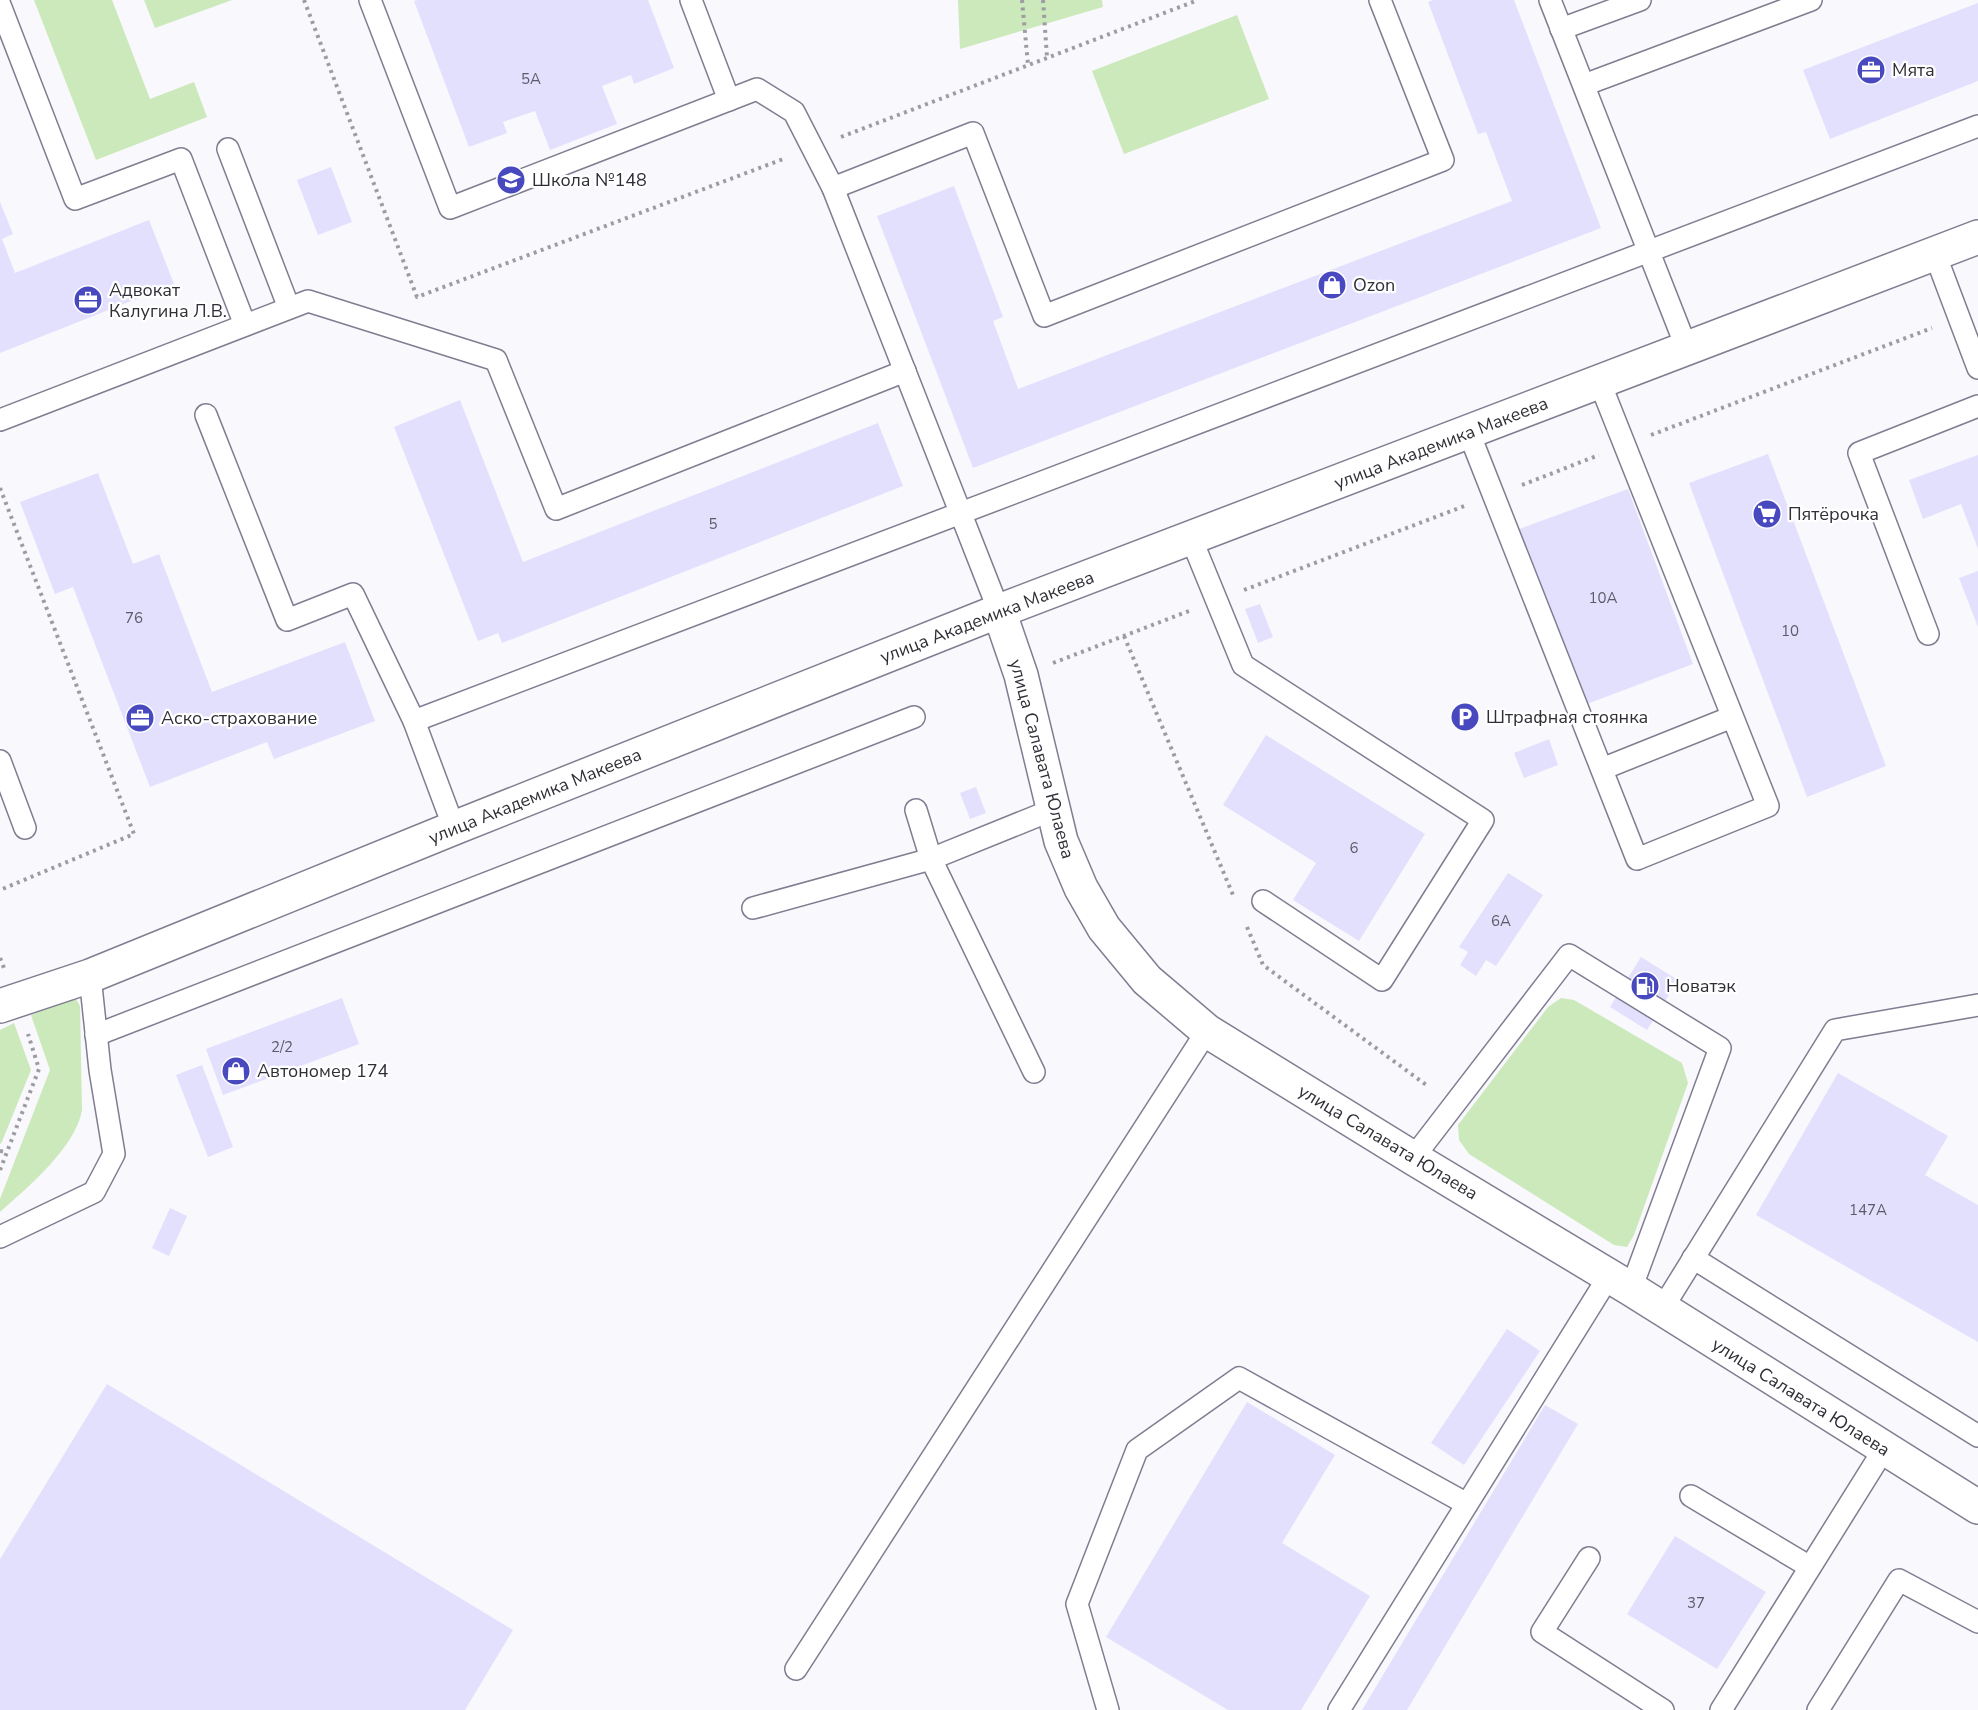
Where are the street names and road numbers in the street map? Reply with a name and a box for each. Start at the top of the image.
street label: улица Академика Макеева [1331,391,1551,495]
street label: улица Академика Макеева [877,565,1097,669]
street label: улица Салавата Юлаева [1004,657,1080,861]
street label: улица Академика Макеева [425,742,645,850]
street label: улица Салавата Юлаева [1294,1079,1482,1205]
street label: улица Салавата Юлаева [1707,1332,1895,1462]

